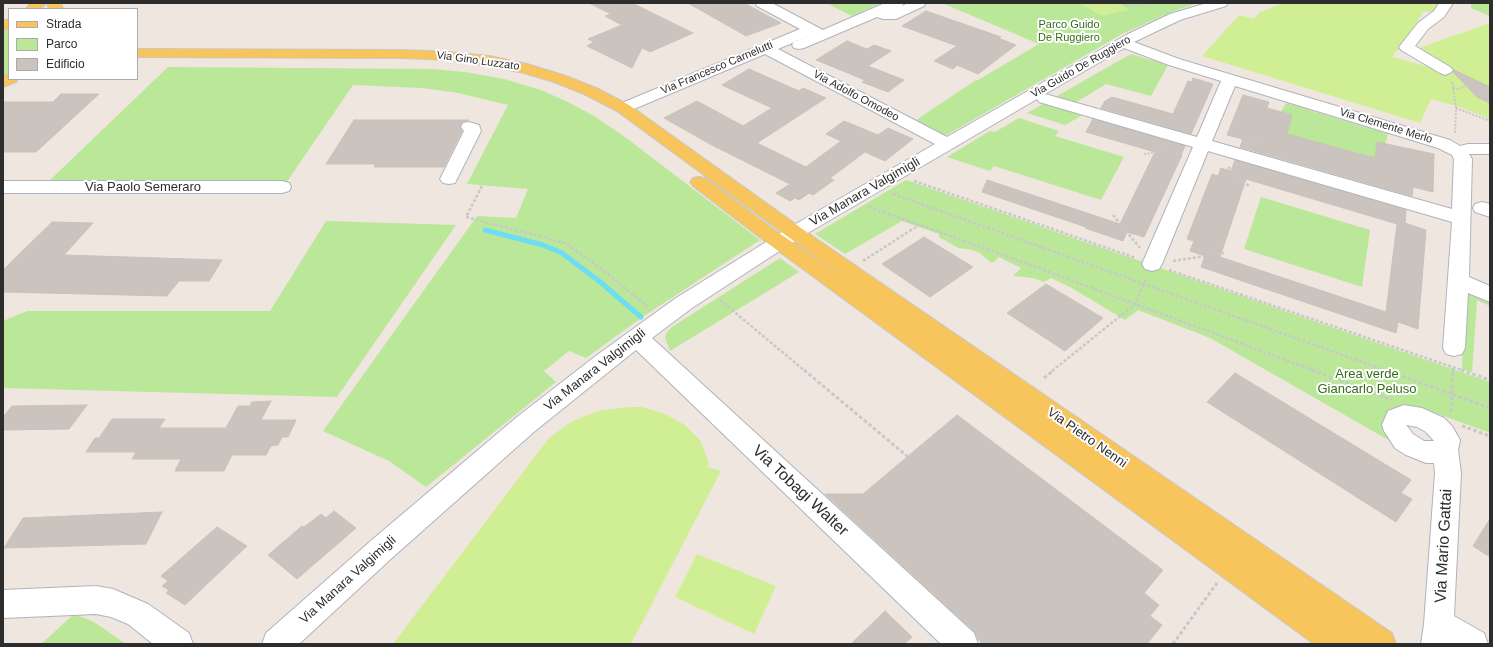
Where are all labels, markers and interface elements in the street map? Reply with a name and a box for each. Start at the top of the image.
legend [8,8,138,80]
text: Strada [46,17,81,31]
park label: Parco Guido De Ruggiero [1038,18,1100,44]
street label: Via Guido De Ruggiero [1029,33,1133,101]
text: Parco [46,37,77,51]
street label: Via Francesco Carnelutti [659,38,775,98]
street label: Via Gino Luzzato [436,49,520,73]
text: Edificio [46,57,85,71]
street label: Via Adolfo Omodeo [811,68,901,124]
street label: Via Clemente Merlo [1338,106,1434,146]
street label: Via Manara Valgimigli [807,154,923,230]
street label: Via Paolo Semeraro [85,179,201,195]
street label: Via Manara Valgimigli [541,326,649,414]
park label: Area verde Giancarlo Peluso [1318,366,1416,397]
street label: Via Pietro Nenni [1044,405,1130,471]
street label: Via Tobagi Walter [748,442,852,540]
street label: Via Mario Gattai [1431,488,1457,604]
street label: Via Manara Valgimigli [297,533,399,627]

